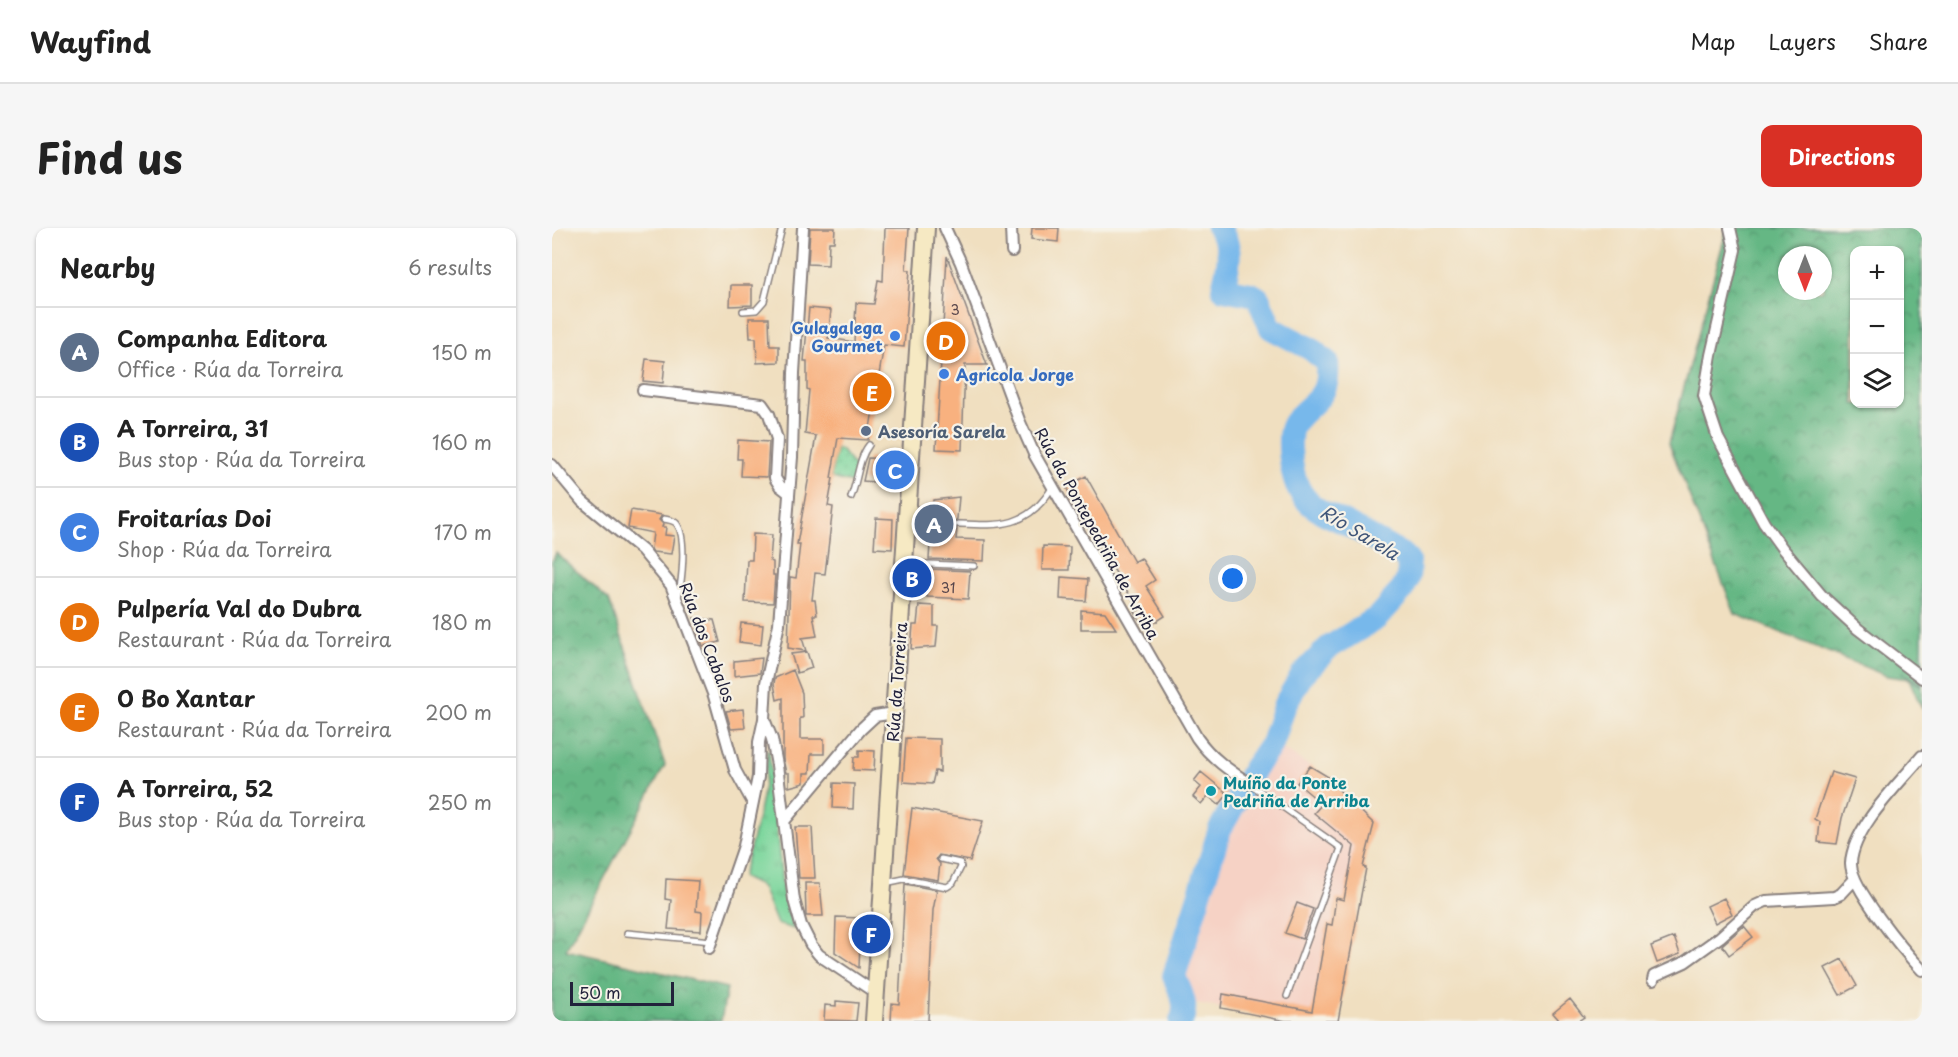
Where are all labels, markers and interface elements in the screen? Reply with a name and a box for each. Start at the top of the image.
text: Wayfind [30,20,151,63]
text: Map [1691,25,1735,57]
text: Layers [1768,25,1836,57]
text: Share [1869,25,1928,57]
text: Find us [36,125,183,188]
button: Directions [1761,125,1922,187]
north arrow [1778,246,1832,300]
map controls [1850,246,1904,408]
button: + [1850,246,1904,300]
text: Nearby [60,248,155,287]
text: 6 results [408,252,492,282]
house number: 3 [950,299,960,320]
button: − [1850,300,1904,354]
place label: Gulagalega Gourmet [791,315,883,357]
pin: D [926,318,966,364]
text: Companha Editora [117,321,327,354]
marker: Gulagalega Gourmet [888,329,902,343]
text: A [72,337,87,367]
text: 150 m [432,337,492,367]
text: Office · Rúa da Torreira [117,354,343,384]
button: layers [1850,354,1904,408]
place label: Agrícola Jorge [956,362,1074,386]
marker: Agrícola Jorge [937,367,951,381]
pin: E [852,370,892,414]
text: A Torreira, 31 [117,411,268,444]
place label: Asesoría Sarela [878,419,1006,443]
street label: Rúa da Pontepedriña de Arriba [1030,423,1166,643]
marker: Asesoría Sarela [859,424,873,438]
text: B [73,427,86,457]
text: 160 m [432,427,492,457]
text: Bus stop · Rúa da Torreira [117,444,365,474]
pin: C [876,448,914,492]
water label: Río Sarela [1316,498,1405,566]
text: Froitarías Doi [117,501,271,534]
pin: A [914,502,953,546]
text: C [72,517,87,547]
text: 170 m [434,517,492,547]
text: Shop · Rúa da Torreira [117,534,332,564]
pin: B [892,556,932,600]
your location [1218,564,1247,593]
house number: 31 [941,577,955,598]
street label: Rúa dos Cabalos [674,578,742,706]
text: Pulpería Val do Dubra [117,591,362,624]
text: D [72,607,87,637]
text: 180 m [432,607,492,637]
street label: Rúa da Torreira [880,621,912,743]
text: Restaurant · Rúa da Torreira [117,624,391,654]
text: O Bo Xantar [117,681,255,714]
text: E [73,697,86,727]
text: 200 m [425,697,492,727]
text: Restaurant · Rúa da Torreira [117,714,391,744]
place label: Muíño da Ponte Pedriña de Arriba [1223,770,1370,812]
text: A Torreira, 52 [117,771,273,804]
marker: Muíño da Ponte Pedriña de Arriba [1204,784,1218,798]
text: F [74,787,85,817]
text: 250 m [428,787,492,817]
text: Bus stop · Rúa da Torreira [117,804,365,834]
pin: F [852,912,890,956]
scale bar [570,979,674,1006]
text: 50 m [579,980,620,1004]

